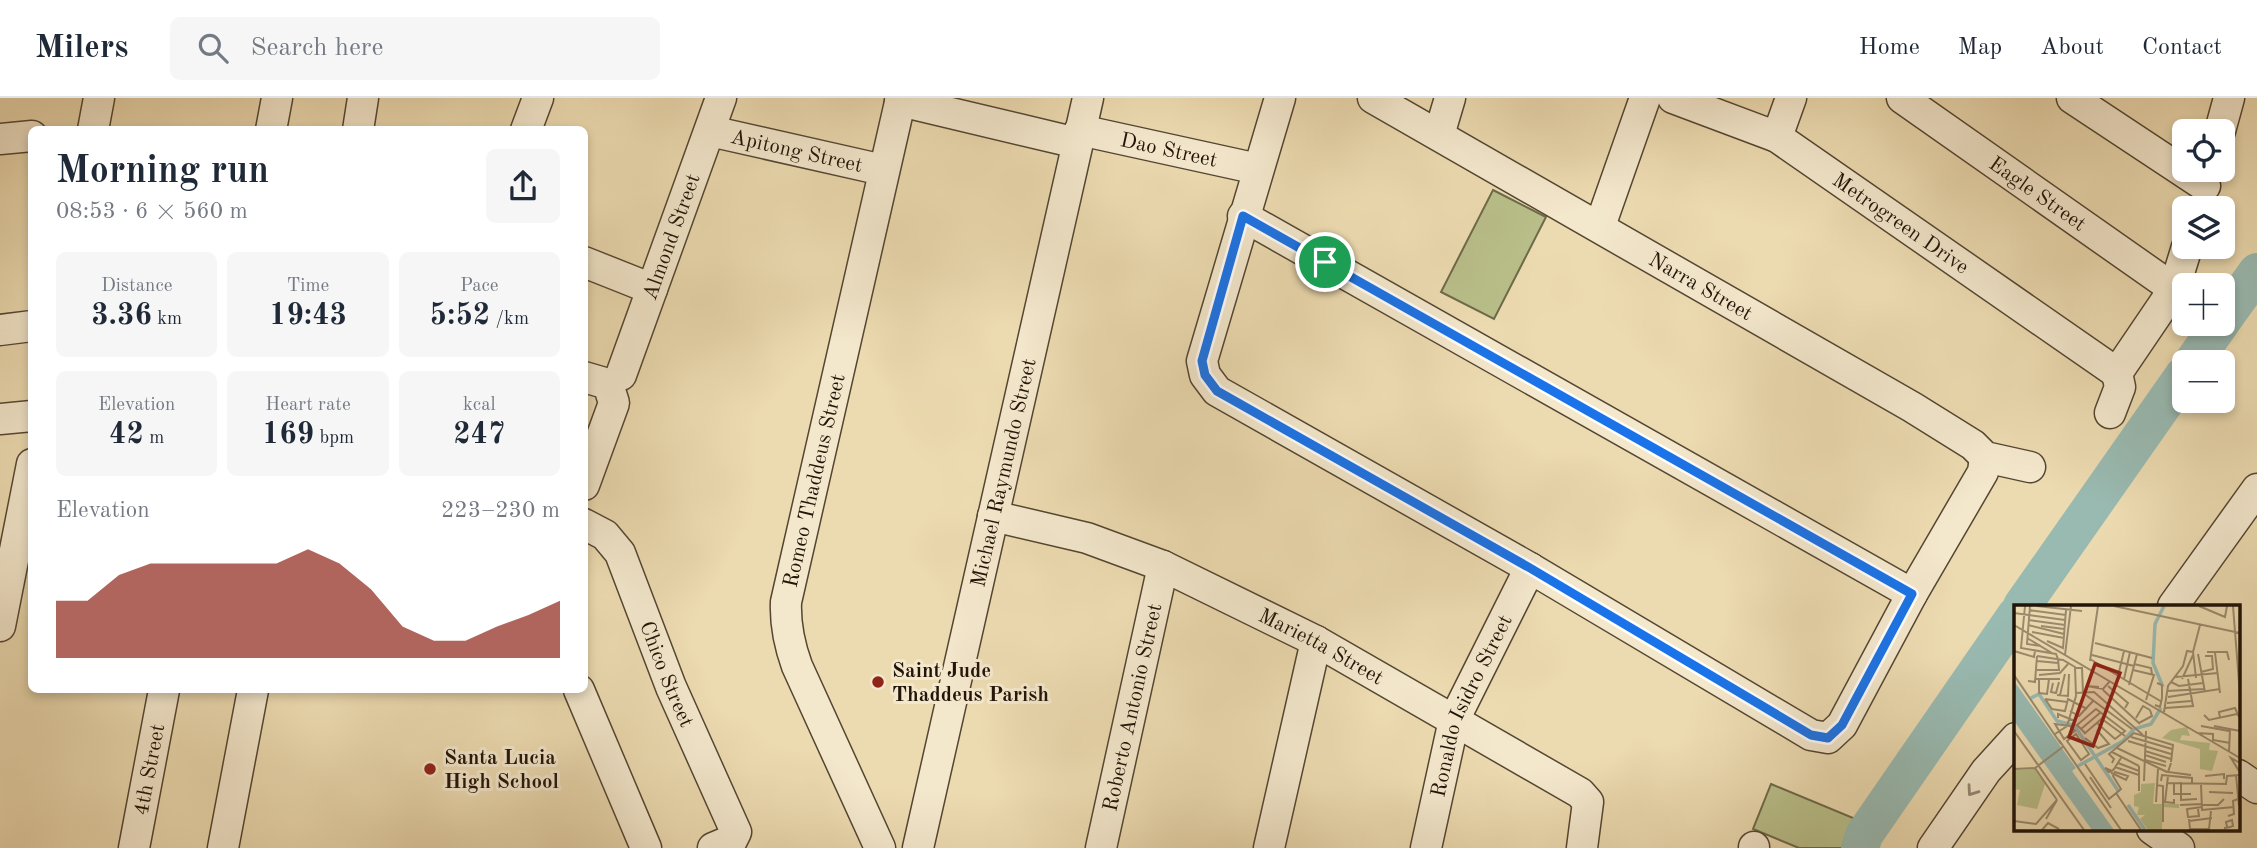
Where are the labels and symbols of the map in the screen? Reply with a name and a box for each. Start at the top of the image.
street label: Apitong Street [728,127,864,177]
street label: Dao Street [1118,130,1219,172]
street label: Eagle Street [1985,154,2089,236]
street label: Metrogreen Drive [1828,170,1972,279]
street label: Almond Street [640,171,705,303]
pin [1295,232,1355,292]
street label: Narra Street [1645,249,1756,325]
street label: Michael Raymundo Street [968,356,1041,589]
street label: Romeo Thaddeus Street [781,372,850,590]
street label: Roberto Antonio Street [1100,602,1166,814]
inset map [2014,605,2240,830]
street label: Marietta Street [1255,606,1387,690]
street label: Ronaldo Isidro Street [1428,612,1517,799]
street label: Chico Street [635,619,697,731]
place label: Saint Jude Thaddeus Parish [892,661,1049,706]
marker: Saint Jude Thaddeus Parish [870,674,886,690]
street label: 4th Street [131,722,169,817]
place label: Santa Lucia High School [444,748,559,793]
marker: Santa Lucia High School [422,761,438,777]
one-way arrow [1968,783,1980,796]

